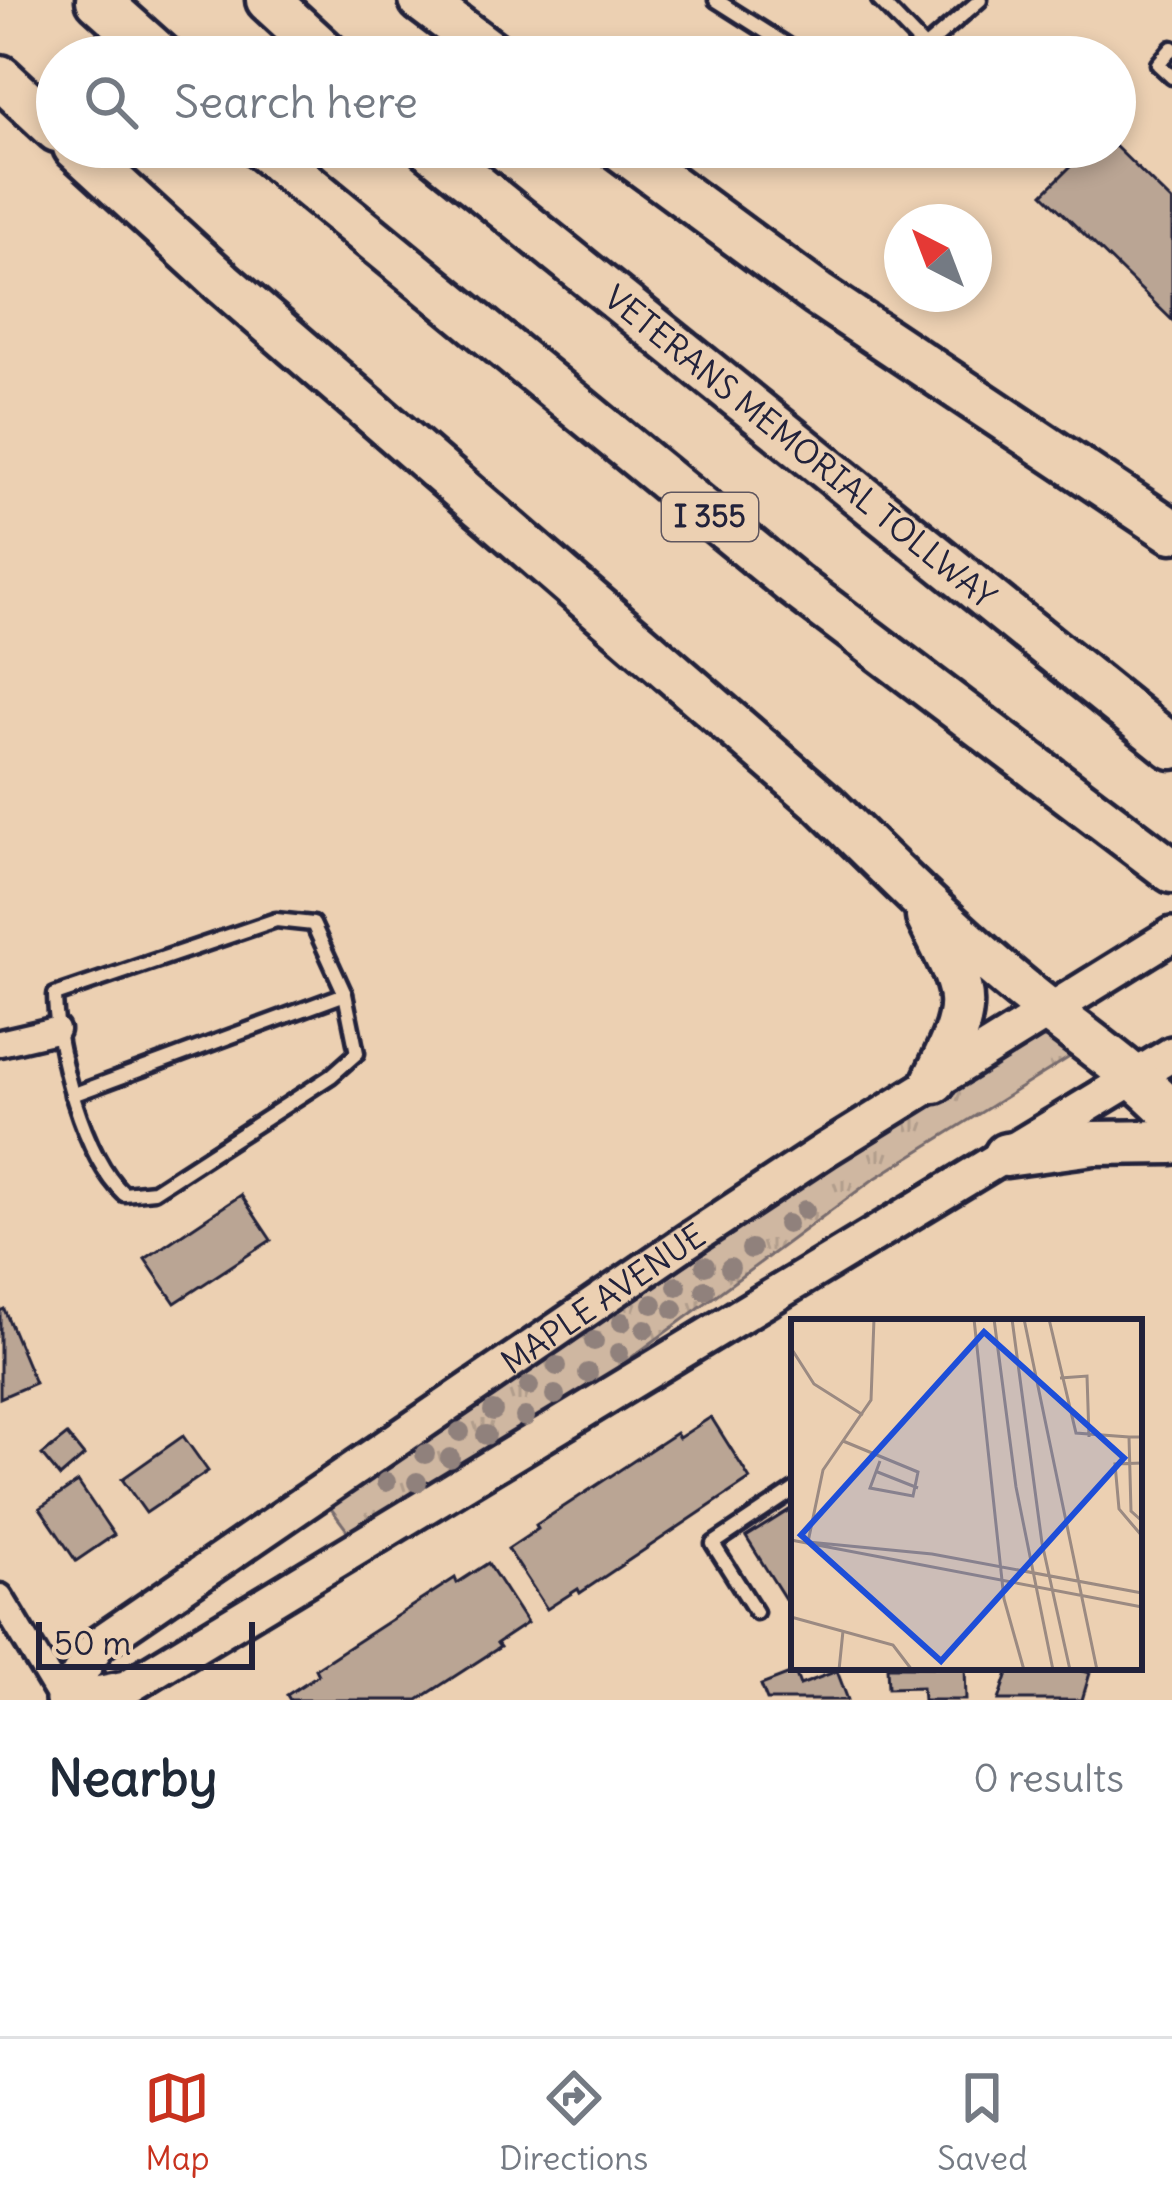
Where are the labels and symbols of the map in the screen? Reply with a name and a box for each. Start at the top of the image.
north arrow [884,204,992,312]
street label: VETERANS MEMORIAL TOLLWAY [596,276,1004,617]
road number: I 355 [662,493,758,541]
street label: MAPLE AVENUE [493,1214,713,1383]
inset map [791,1319,1142,1670]
scale bar [36,1616,255,1669]

